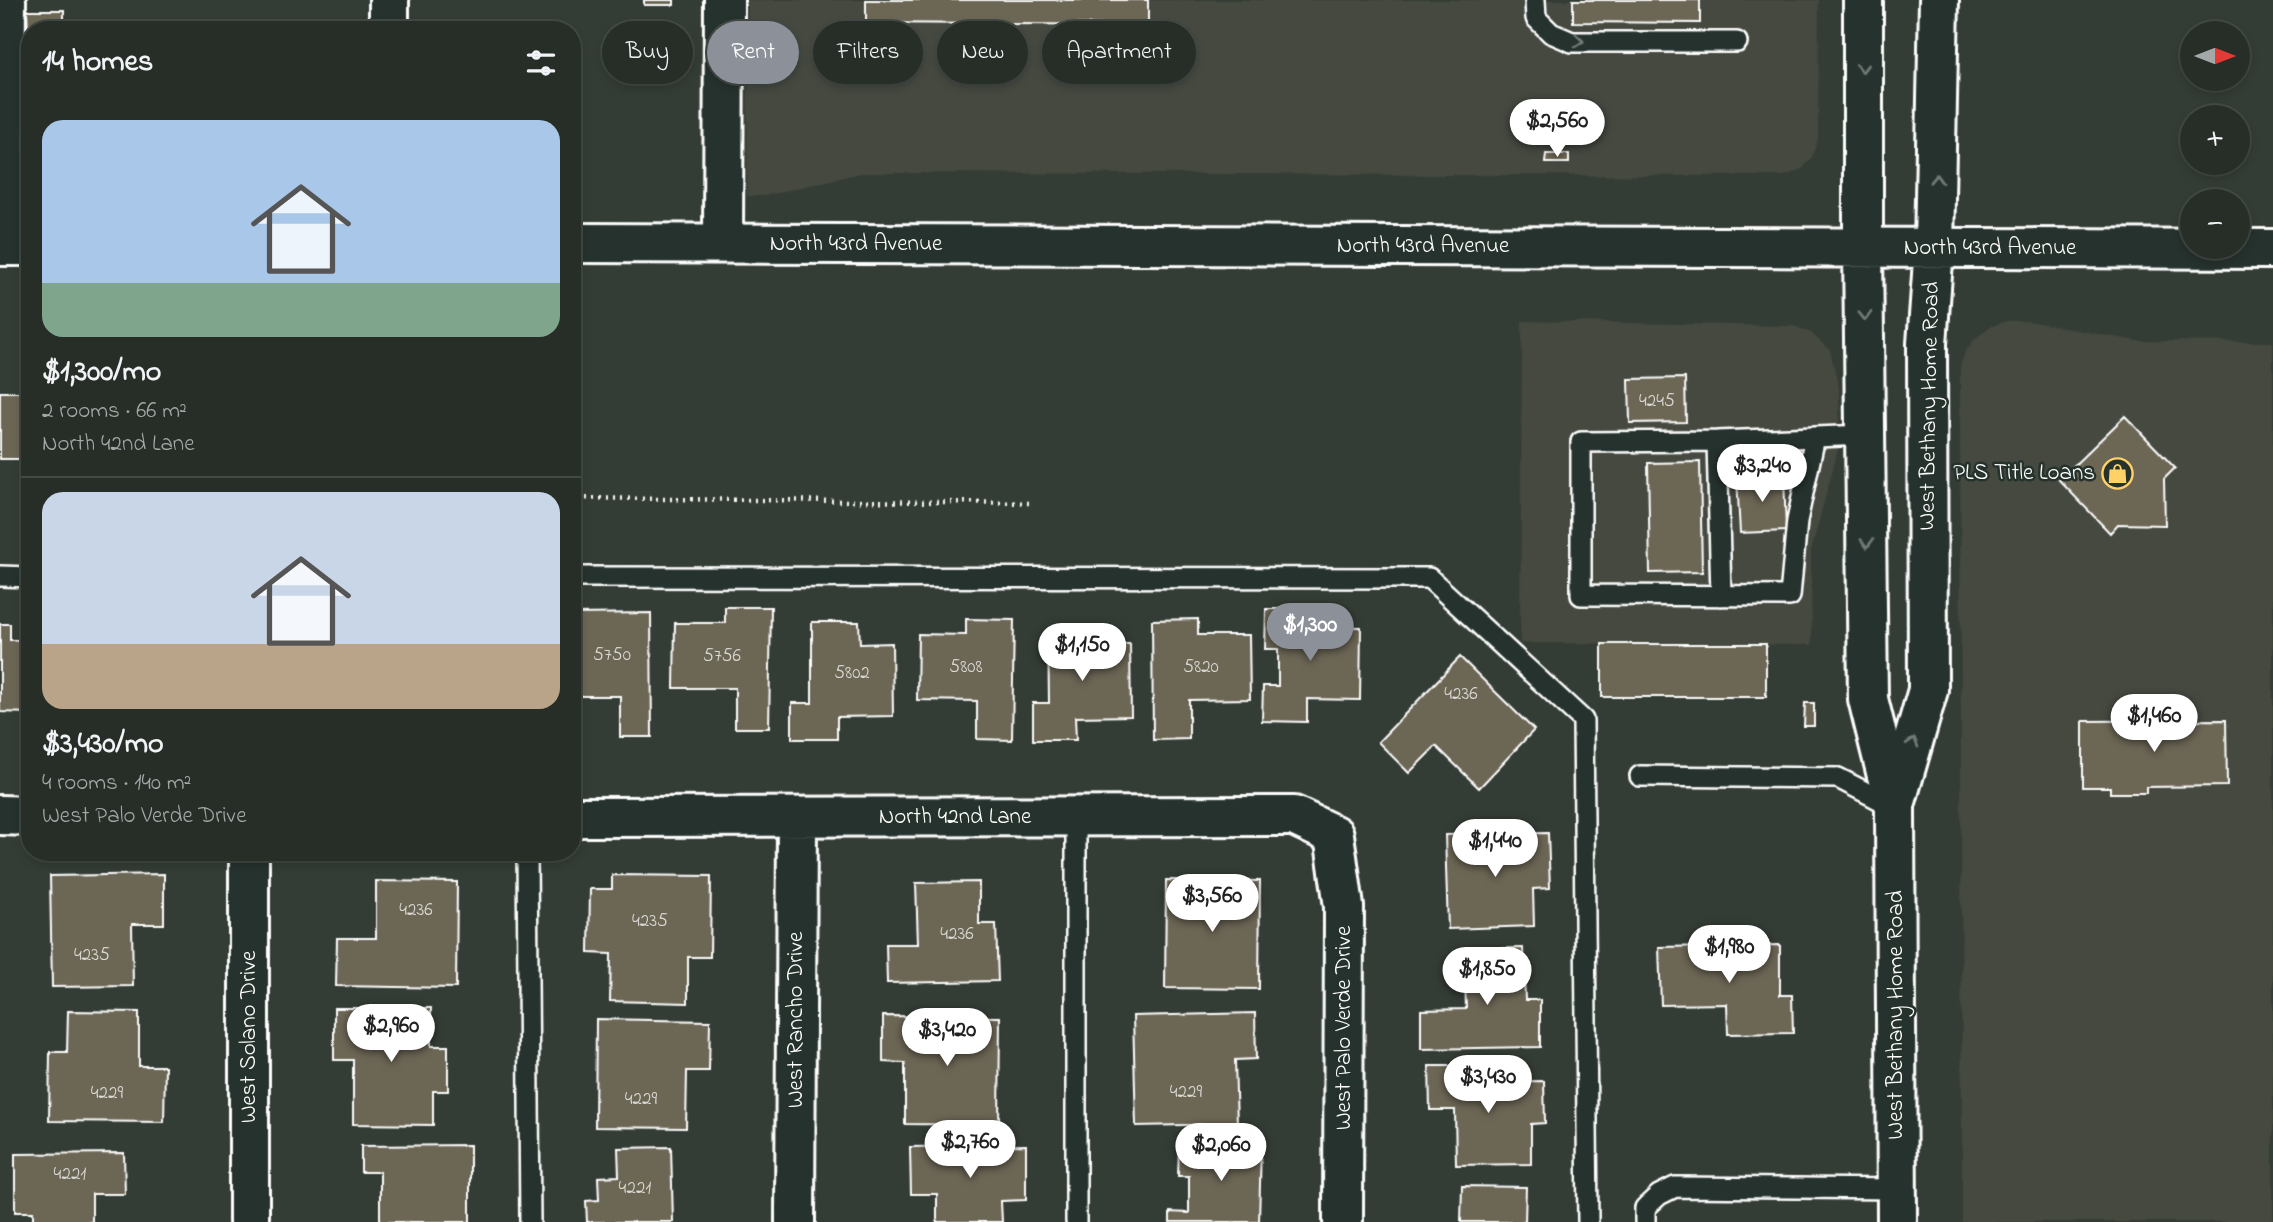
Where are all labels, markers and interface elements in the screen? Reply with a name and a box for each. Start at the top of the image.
chip: Buy [602,21,693,84]
chip: Rent [707,21,799,84]
chip: Filters [813,21,923,84]
chip: New [937,21,1028,84]
chip: Apartment [1042,21,1196,84]
north arrow [2180,21,2250,91]
map controls [2180,21,2250,259]
one-way arrow [1574,33,1585,48]
text: 14 homes [42,41,153,85]
icon: filters [522,44,560,82]
one-way arrow [1855,63,1870,74]
pin: $2,560 [1500,100,1614,159]
text: $2,560 [1526,105,1588,138]
button: + [2180,105,2250,175]
icon: home [238,166,364,292]
one-way arrow [1929,173,1944,184]
button: − [2180,189,2250,259]
street label: North 43rd Avenue [770,228,943,261]
street label: North 43rd Avenue [1337,230,1510,263]
street label: North 43rd Avenue [1904,232,2077,265]
street label: West Bethany Home Road [1911,281,1951,531]
one-way arrow [1857,310,1872,321]
text: $1,300/mo [42,351,161,395]
house number: 4245 [1639,388,1675,415]
text: 2 rooms · 66 m² [42,395,187,428]
text: North 42nd Lane [42,428,195,461]
pin: $3,240 [1705,444,1819,504]
text: $3,240 [1733,450,1791,483]
shop icon: PLS Title Loans [2101,456,2135,490]
place label: PLS Title Loans [1953,457,2095,490]
icon: home [238,538,364,664]
one-way arrow [1859,538,1875,549]
pin: $1,300 [1253,604,1367,663]
text: $1,300 [1283,609,1337,642]
pin: $1,150 [1025,624,1139,683]
text: $1,150 [1054,629,1110,662]
house number: 5750 [593,642,631,669]
house number: 5756 [703,643,741,670]
house number: 5808 [949,654,983,681]
house number: 5820 [1183,654,1219,681]
house number: 5802 [834,660,870,687]
house number: 4236 [1444,681,1478,708]
pin: $1,460 [2097,694,2211,754]
text: $1,460 [2127,700,2181,733]
text: $3,430/mo [42,723,164,767]
one-way arrow [1905,736,1920,748]
text: 4 rooms · 140 m² [42,767,191,800]
text: West Palo Verde Drive [42,800,247,833]
street label: North 42nd Lane [879,801,1032,834]
pin: $1,440 [1438,820,1552,879]
text: $1,440 [1468,825,1522,858]
pin: $3,560 [1155,874,1269,934]
text: $3,560 [1182,880,1242,913]
street label: West Bethany Home Road [1880,890,1915,1140]
house number: 4236 [399,897,433,924]
house number: 4235 [632,908,668,935]
house number: 4236 [940,921,974,948]
street label: West Palo Verde Drive [1328,925,1361,1130]
pin: $1,980 [1672,926,1786,985]
street label: West Rancho Drive [780,931,813,1108]
text: $1,980 [1704,931,1754,964]
house number: 4235 [74,942,110,969]
pin: $1,850 [1430,948,1544,1007]
street label: West Solano Drive [233,950,266,1123]
text: $1,850 [1459,953,1515,986]
pin: $2,960 [334,1004,448,1064]
pin: $3,420 [890,1009,1004,1068]
text: $2,960 [363,1010,419,1043]
text: $3,420 [918,1014,976,1047]
pin: $3,430 [1431,1056,1545,1115]
text: $3,430 [1460,1061,1516,1094]
house number: 4229 [1170,1079,1202,1106]
house number: 4229 [91,1080,123,1107]
house number: 4229 [625,1086,657,1113]
pin: $2,760 [913,1120,1027,1180]
pin: $2,060 [1164,1124,1278,1183]
text: $2,760 [941,1126,999,1159]
text: $2,060 [1191,1129,1251,1162]
house number: 4221 [54,1161,86,1188]
house number: 4221 [619,1175,651,1202]

